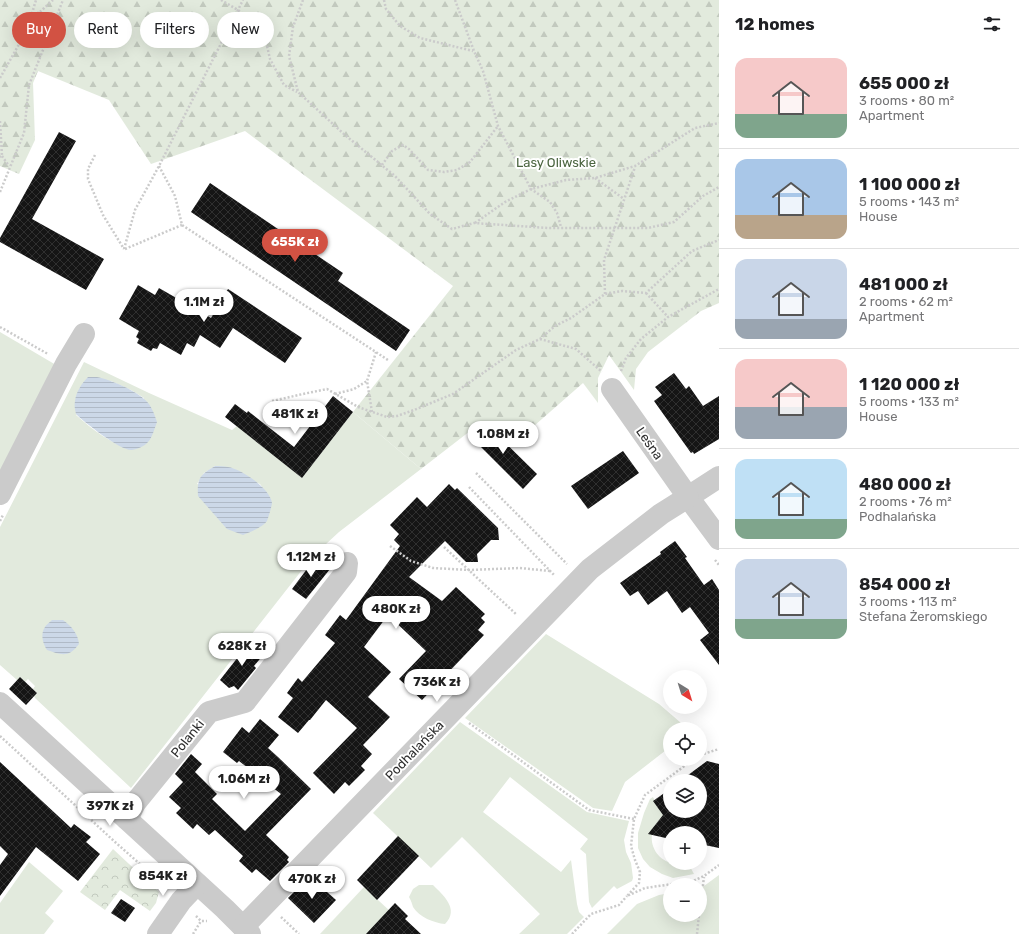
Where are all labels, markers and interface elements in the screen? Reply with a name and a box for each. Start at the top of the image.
chip: Buy [12,12,66,48]
chip: Rent [74,12,132,48]
chip: Filters [140,12,209,48]
chip: New [217,12,274,48]
icon: filters [981,13,1003,35]
text: 12 homes [735,14,815,34]
text: 655 000 zł [859,73,949,93]
icon: home [767,74,815,122]
text: 3 rooms · 80 m² [859,93,954,108]
text: Apartment [859,108,924,123]
park label: Lasy Oliwskie [516,155,596,170]
text: 1 100 000 zł [859,174,960,194]
icon: home [767,175,815,223]
text: 5 rooms · 143 m² [859,194,959,209]
text: House [859,209,897,224]
pin: 655K zł [258,229,332,263]
text: 655K zł [271,234,319,249]
text: 481 000 zł [859,274,948,294]
icon: home [767,275,815,323]
pin: 1.1M zł [167,289,241,323]
text: 1.1M zł [184,294,224,309]
text: 2 rooms · 62 m² [859,294,953,309]
text: Apartment [859,309,924,324]
text: 1 120 000 zł [859,374,959,394]
icon: home [767,375,815,423]
text: 5 rooms · 133 m² [859,394,959,409]
pin: 481K zł [258,401,332,435]
text: 481K zł [271,406,319,421]
text: House [859,409,897,424]
pin: 1.08M zł [462,421,544,455]
street label: Leśna [633,424,666,462]
text: 1.08M zł [477,426,529,441]
text: 480 000 zł [859,474,951,494]
icon: home [767,475,815,523]
text: 2 rooms · 76 m² [859,494,952,509]
text: Podhalańska [859,509,936,524]
pin: 1.12M zł [270,544,352,578]
text: 1.12M zł [286,549,336,564]
text: 854 000 zł [859,574,950,594]
icon: home [767,575,815,623]
text: 3 rooms · 113 m² [859,594,957,609]
pin: 480K zł [359,596,433,630]
text: 480K zł [371,601,421,616]
text: Stefana Żeromskiego [859,609,987,624]
pin: 628K zł [205,633,279,667]
text: 628K zł [218,638,266,653]
pin: 736K zł [400,669,474,703]
north arrow [663,670,707,714]
map controls [663,670,707,922]
text: 736K zł [413,674,461,689]
street label: Polanki [168,717,207,760]
street label: Podhalańska [382,717,447,783]
button: locate [663,722,707,766]
pin: 1.06M zł [203,766,285,800]
text: 1.06M zł [218,771,270,786]
button: layers [663,774,707,818]
pin: 397K zł [73,793,147,827]
text: 397K zł [86,798,134,813]
button: + [663,826,707,870]
pin: 854K zł [126,863,200,897]
pin: 470K zł [275,866,349,900]
text: 854K zł [138,868,188,883]
text: 470K zł [288,871,336,886]
button: − [663,878,707,922]

